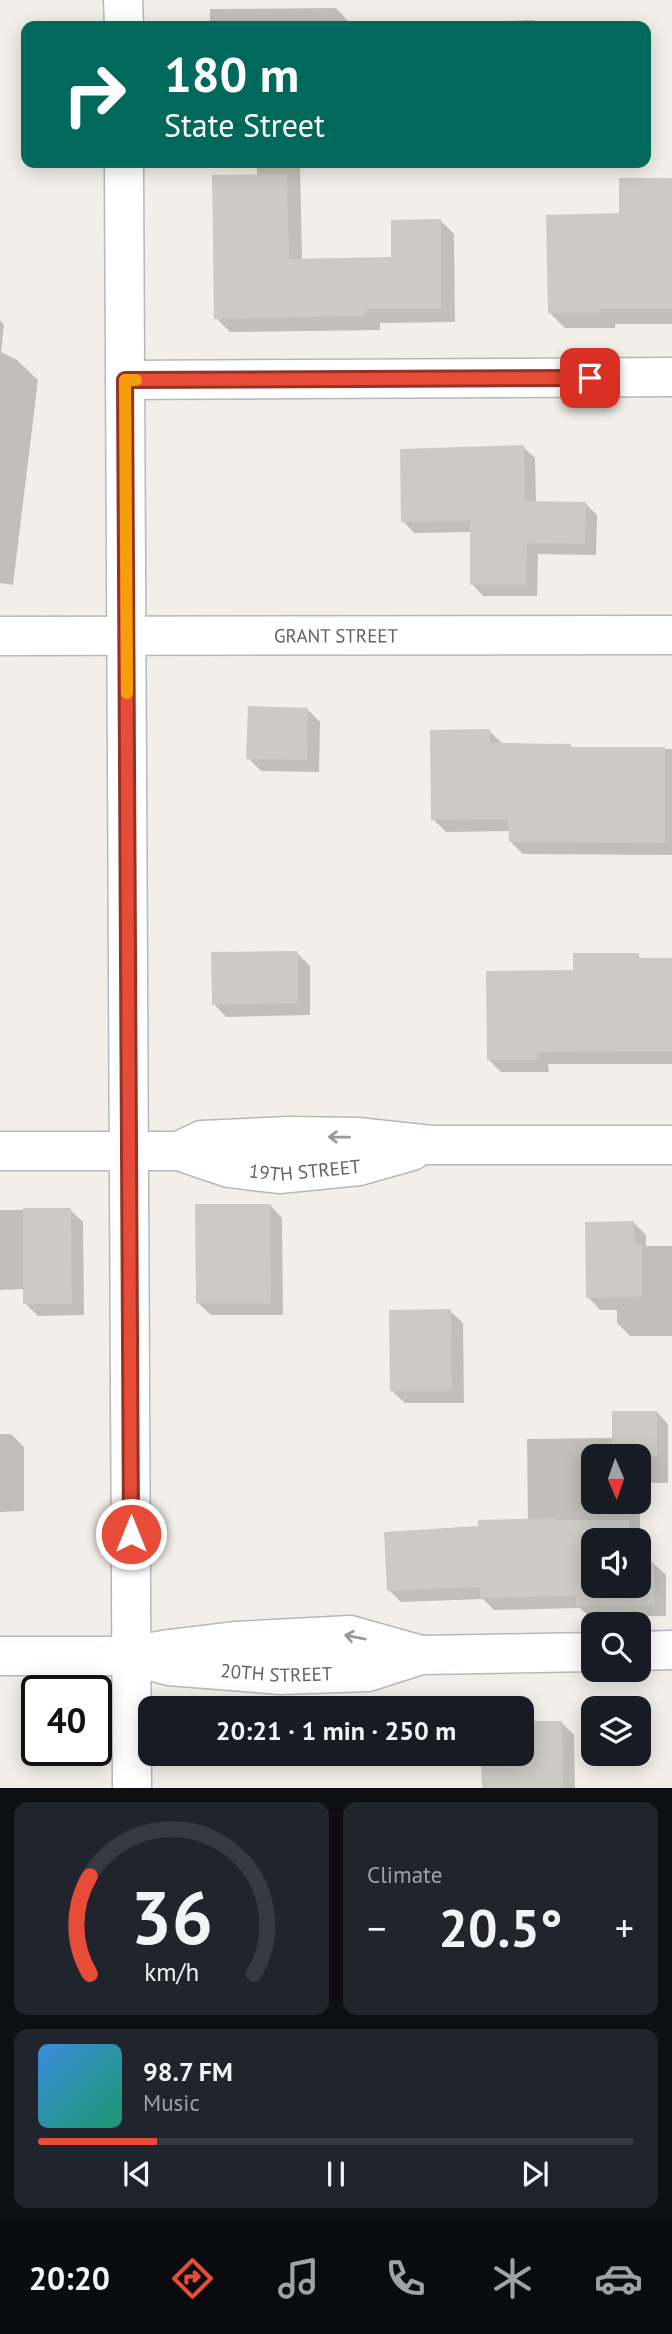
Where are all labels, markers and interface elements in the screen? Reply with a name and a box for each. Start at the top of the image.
text: 180 m [164,42,299,106]
icon: right [49,49,140,140]
text: State Street [164,104,325,146]
pin [560,348,620,408]
icon: arrive [571,359,609,397]
street label: GRANT STREET [274,623,399,648]
one-way arrow [327,1130,350,1143]
street label: 19TH STREET [248,1154,362,1186]
north arrow [581,1444,651,1514]
map controls [581,1444,651,1766]
position arrow [94,1497,168,1571]
button: sound [581,1528,651,1598]
button: search [581,1612,651,1682]
one-way arrow [344,1630,367,1644]
street label: 20TH STREET [220,1658,333,1687]
speed limit sign: 40 [21,1675,112,1766]
button: layers [581,1696,651,1766]
text: 20:21 · 1 min · 250 m [216,1714,456,1747]
text: Climate [367,1860,442,1889]
text: 36 [130,1871,213,1965]
text: 20.5° [439,1894,562,1961]
text: − [367,1903,386,1952]
text: + [615,1903,634,1952]
text: km/h [144,1956,199,1988]
text: 98.7 FM [143,2055,233,2088]
text: Music [143,2088,200,2117]
icon: previous [118,2155,156,2193]
icon: pause [317,2155,355,2193]
icon: next [516,2155,554,2193]
icon: directions [168,2254,217,2303]
icon: music [274,2254,323,2303]
icon: phone [381,2254,430,2303]
icon: climate [488,2254,537,2303]
icon: car [594,2254,643,2303]
text: 20:20 [29,2257,110,2299]

